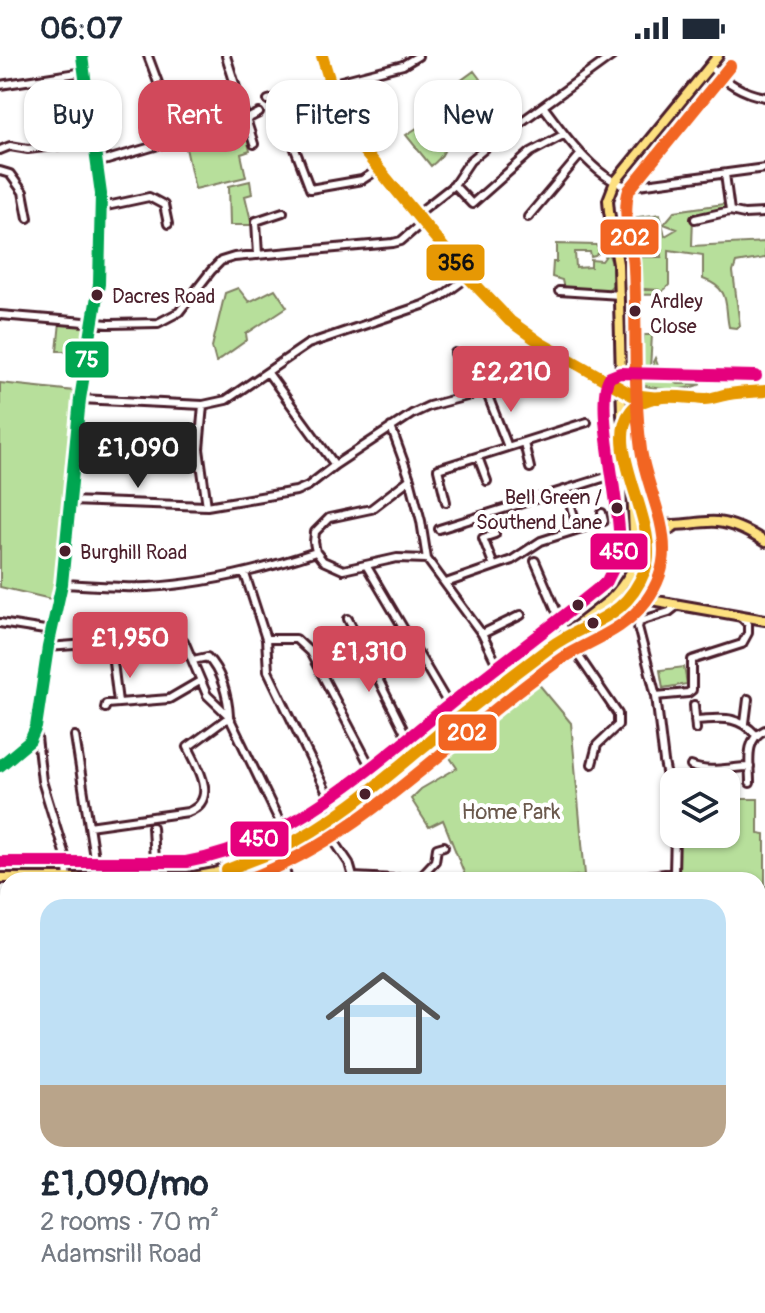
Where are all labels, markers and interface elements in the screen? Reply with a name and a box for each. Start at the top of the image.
text: 06:07 [40,10,122,47]
chip: Buy [24,80,122,152]
chip: Rent [138,80,250,152]
chip: Filters [266,80,398,152]
chip: New [414,80,522,152]
line badge: 202 [599,218,660,256]
text: 202 [610,224,650,252]
line badge: 356 [425,243,486,282]
text: 356 [437,249,475,277]
place label: Dacres Road [112,284,215,309]
marker: Dacres Road [89,287,105,303]
place label: Ardley Close [650,289,703,339]
marker: Ardley Close [627,303,643,319]
line badge: 75 [64,340,110,379]
text: 75 [75,346,99,374]
pin: £2,210 [446,346,576,414]
text: £2,210 [471,356,551,388]
pin: £1,090 [73,422,203,490]
text: £1,090 [97,432,179,464]
place label: Bell Green / Southend Lane [476,485,602,535]
marker: Bell Green / Southend Lane [609,500,625,516]
line badge: 450 [589,532,649,571]
text: 450 [599,538,639,566]
place label: Burghill Road [80,540,187,565]
marker: Burghill Road [57,543,73,559]
unlabelled marker [570,597,586,613]
pin: £1,950 [65,612,195,680]
unlabelled marker [585,615,601,631]
text: £1,950 [91,622,169,654]
pin: £1,310 [304,626,434,694]
text: £1,310 [331,636,407,668]
line badge: 202 [437,713,498,752]
text: 202 [447,719,487,747]
map controls [660,768,740,848]
button: layers [660,768,740,848]
unlabelled marker [357,786,373,802]
park label: Home Park [462,798,560,826]
line badge: 450 [229,820,290,858]
text: 450 [239,825,279,853]
icon: home [311,951,455,1095]
text: £1,090/mo [40,1163,208,1206]
text: 2 rooms · 70 m² [40,1206,219,1238]
text: Adamsrill Road [40,1238,202,1270]

